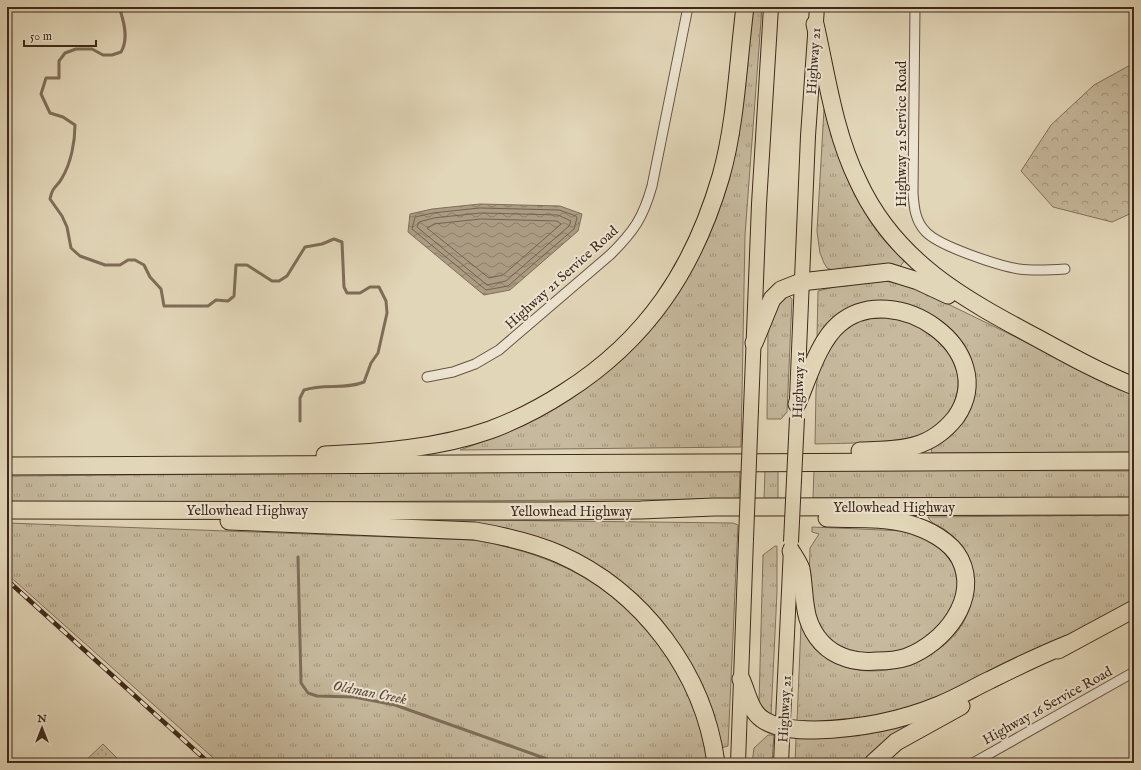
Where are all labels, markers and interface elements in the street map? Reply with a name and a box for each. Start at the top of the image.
scale bar [24,22,96,48]
street label: Highway 21 [803,27,825,95]
text: 50 m [30,29,52,44]
street label: Highway 21 Service Road [893,60,911,207]
street label: Highway 21 Service Road [501,222,622,333]
street label: Highway 21 [789,351,809,419]
street label: Yellowhead Highway [833,499,955,517]
street label: Yellowhead Highway [186,502,308,520]
street label: Yellowhead Highway [510,503,632,521]
street label: Highway 16 Service Road [979,662,1116,749]
street label: Highway 21 [774,675,796,743]
water label: Oldman Creek [331,676,408,709]
north arrow [22,708,62,748]
text: N [36,712,47,726]

